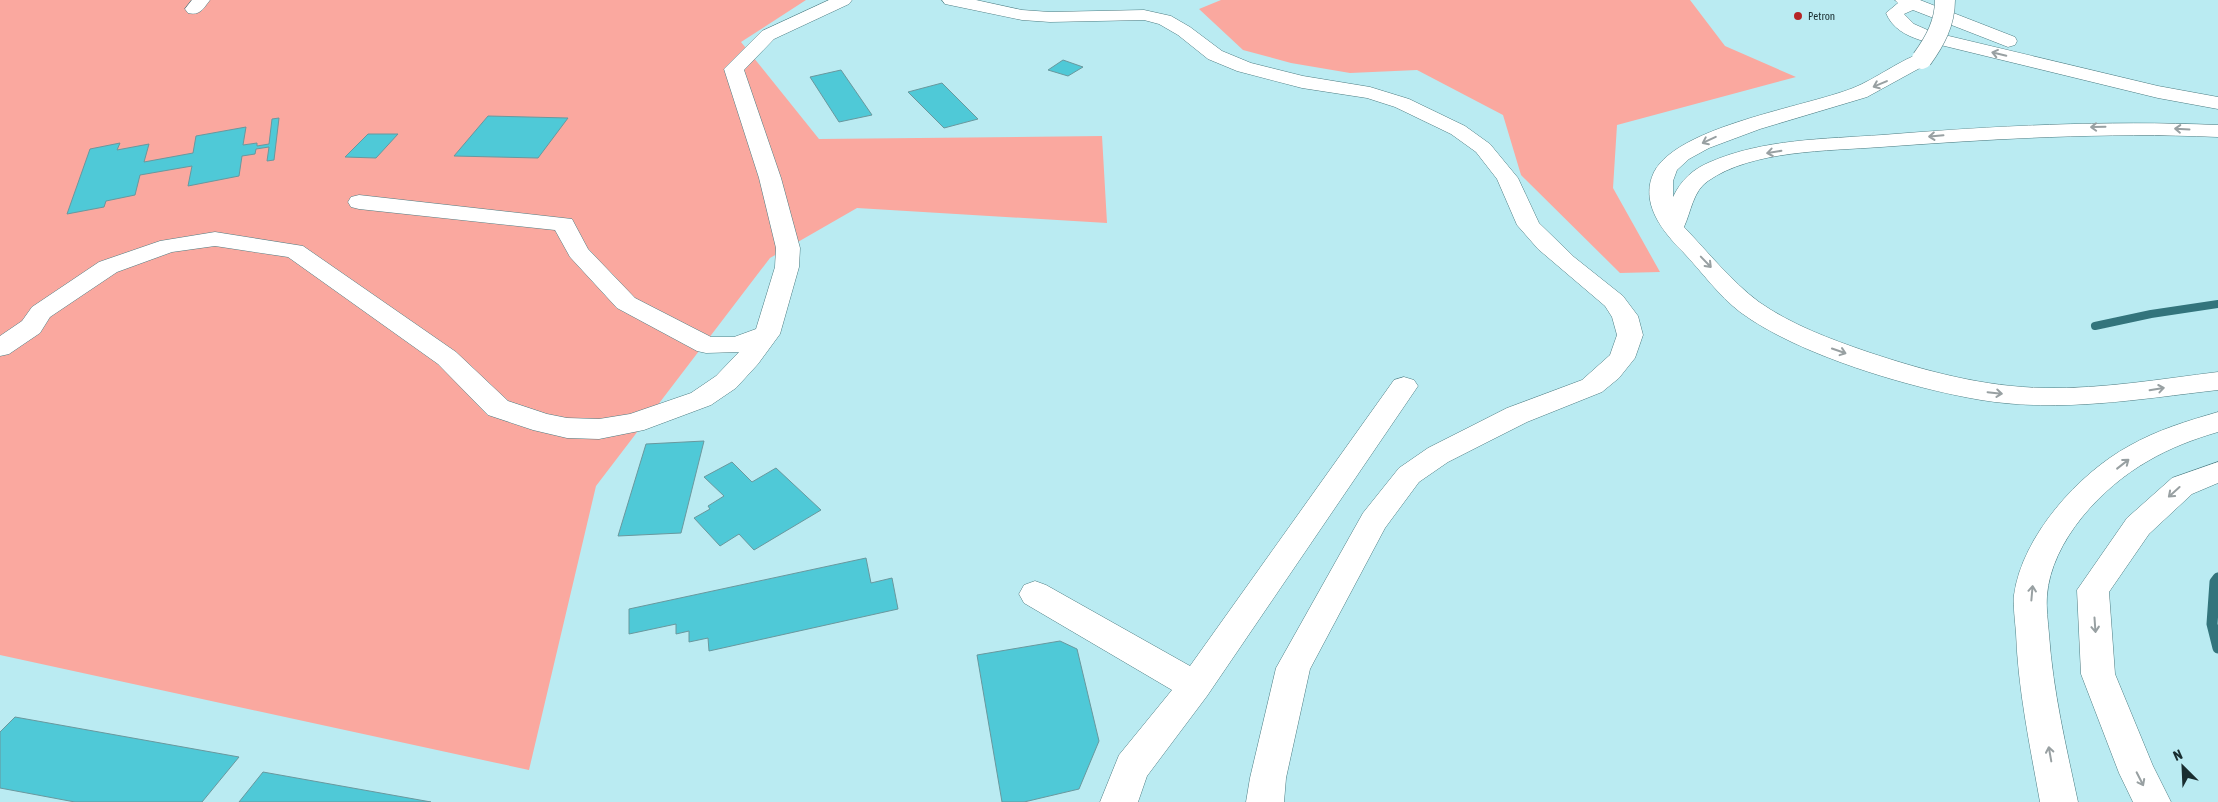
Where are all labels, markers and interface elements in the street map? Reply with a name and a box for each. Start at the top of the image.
marker: Petron [1792,10,1804,22]
place label: Petron [1808,10,1835,22]
one-way arrow [1992,49,2008,58]
one-way arrow [1873,79,1888,89]
one-way arrow [2090,123,2106,132]
one-way arrow [2175,124,2191,133]
one-way arrow [1928,131,1944,141]
one-way arrow [1702,136,1717,146]
one-way arrow [1766,148,1782,158]
one-way arrow [1700,256,1712,269]
one-way arrow [1831,347,1847,357]
one-way arrow [2149,384,2165,394]
one-way arrow [1987,388,2003,398]
one-way arrow [2116,459,2129,470]
one-way arrow [2168,487,2181,498]
one-way arrow [2027,586,2036,602]
one-way arrow [2091,617,2100,633]
north arrow [2158,742,2208,792]
one-way arrow [2045,746,2054,762]
text: N [2171,746,2185,764]
one-way arrow [2136,771,2145,786]

